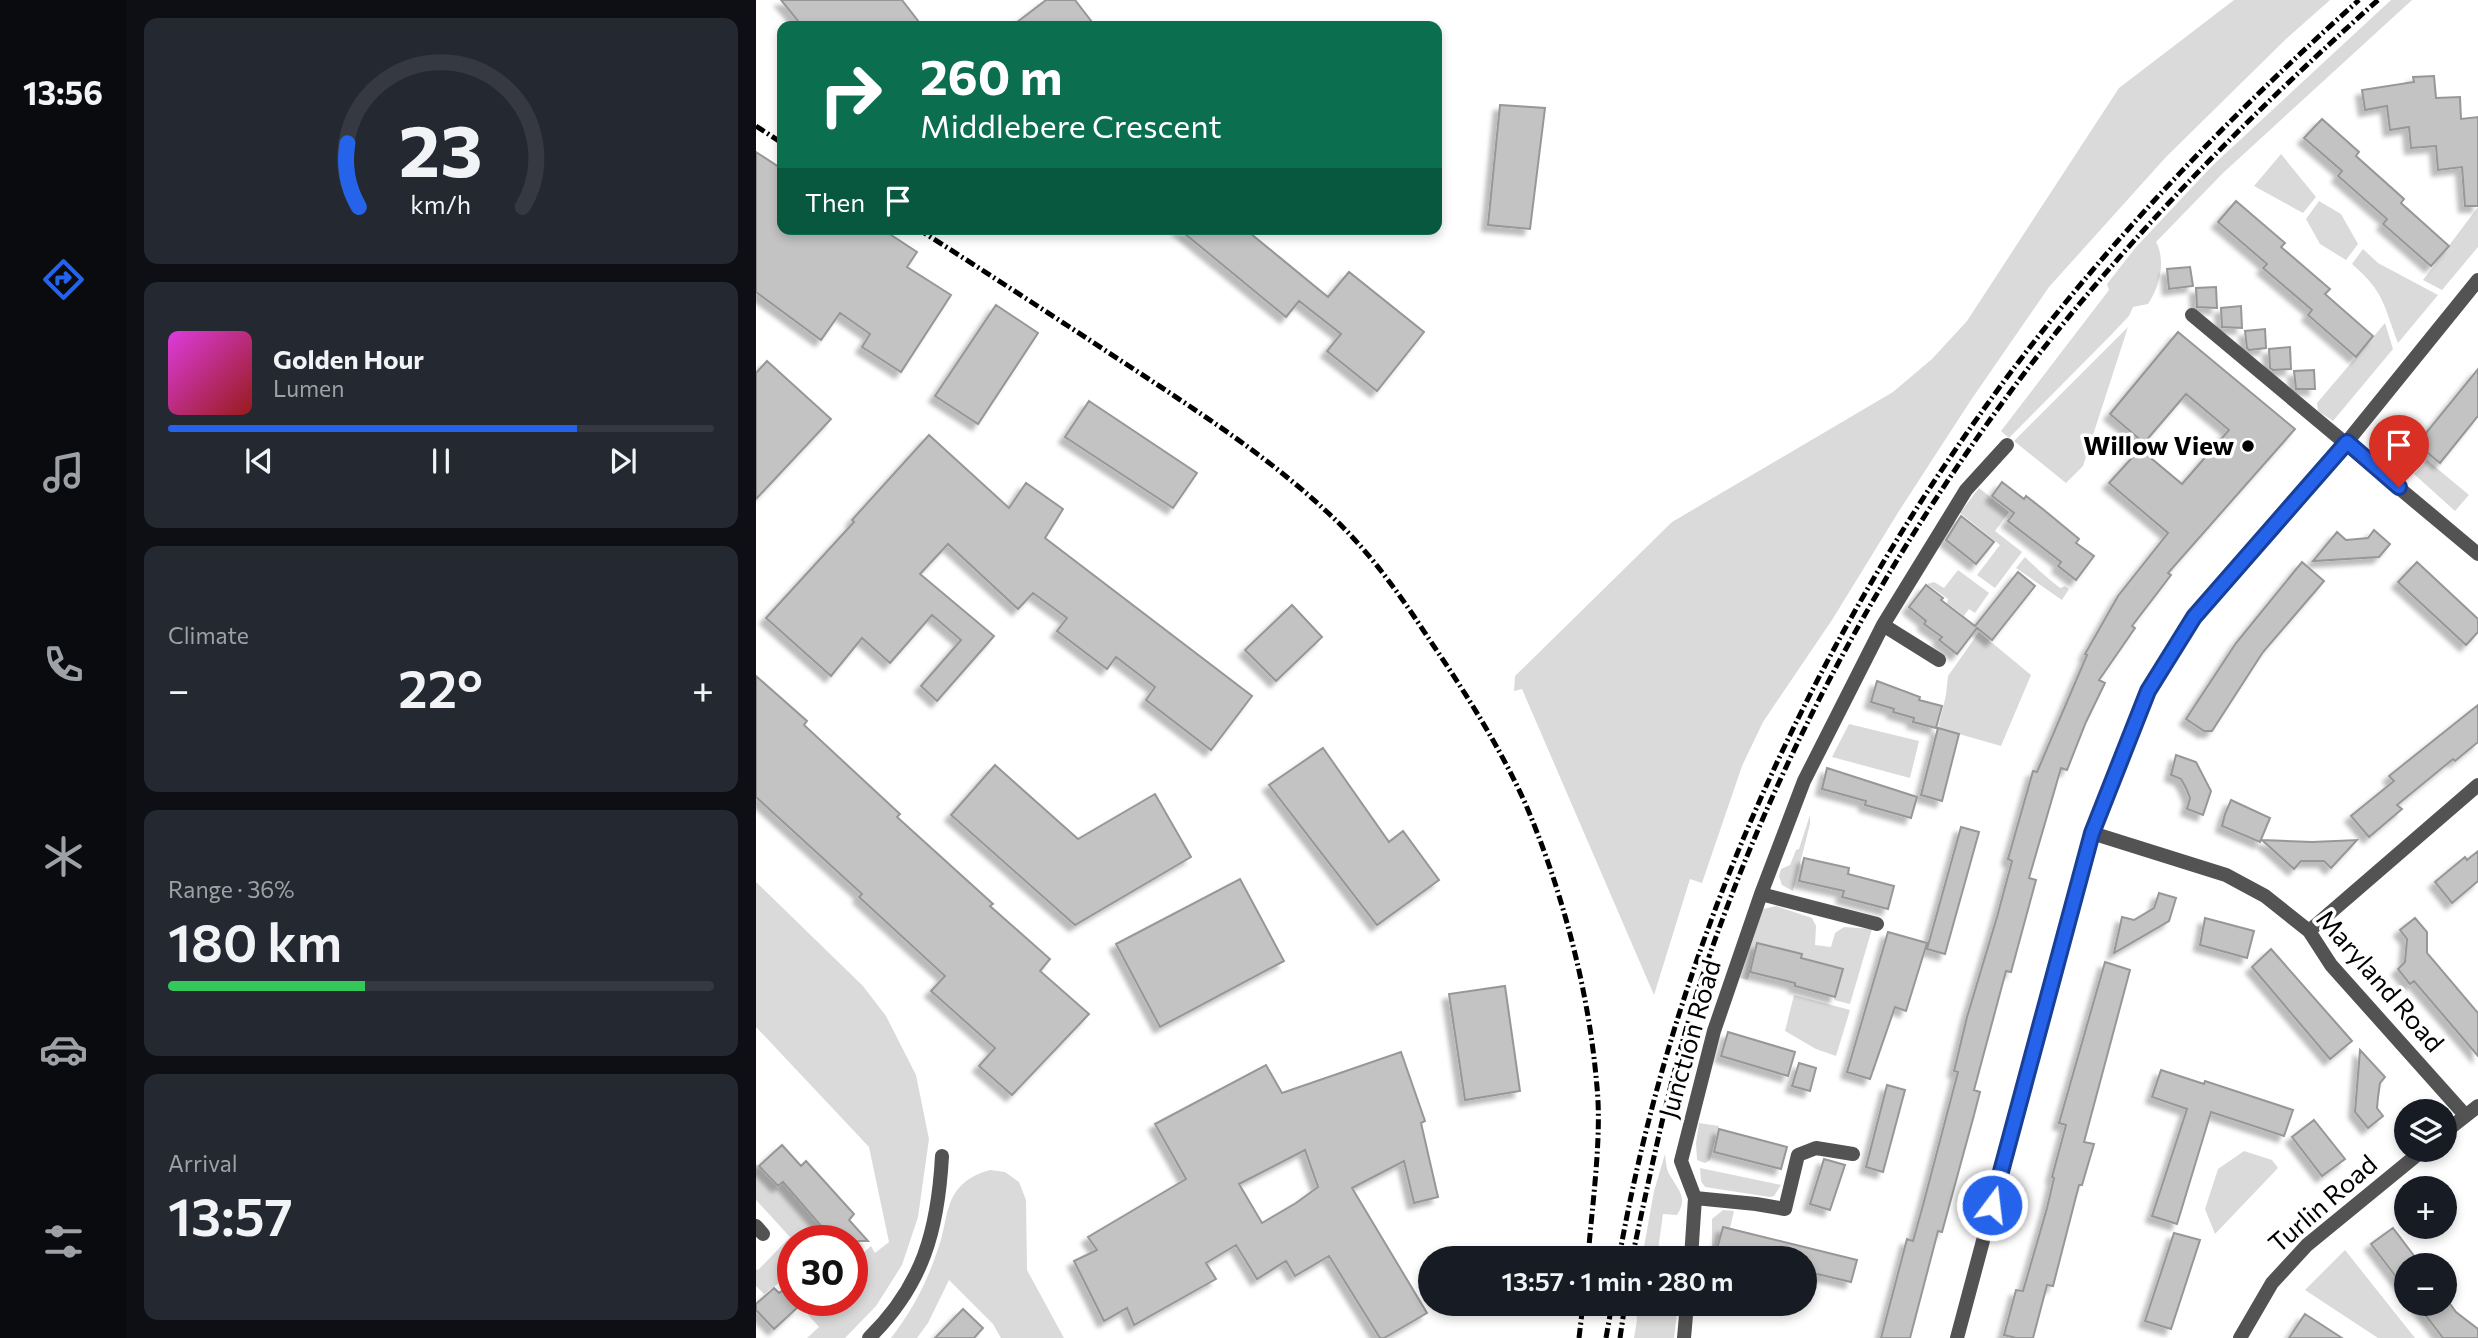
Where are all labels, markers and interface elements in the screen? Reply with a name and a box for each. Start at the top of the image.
text: 260 m [920,45,1062,105]
icon: right [805,49,896,140]
text: 13:56 [23,72,103,112]
text: 23 [399,103,483,192]
text: Middlebere Crescent [920,105,1222,145]
icon: arrive [879,182,917,220]
text: Then [805,186,865,217]
text: km/h [411,189,471,219]
icon: directions [39,255,88,304]
text: Golden Hour [273,343,424,374]
text: Lumen [273,374,344,402]
pin [2369,415,2429,487]
icon: arrive [2380,426,2418,464]
place label: Willow View [2083,429,2234,460]
marker: Willow View [2240,438,2256,454]
icon: previous [240,442,278,480]
icon: pause [422,442,460,480]
icon: next [604,442,642,480]
icon: music [39,448,88,497]
text: Climate [168,621,249,649]
icon: phone [39,640,88,689]
text: 22° [398,655,483,719]
text: − [168,665,190,712]
text: + [692,665,714,712]
icon: climate [39,832,88,881]
text: Range · 36% [168,875,295,903]
street label: Maryland Road [2311,903,2451,1057]
text: 180 km [168,909,342,973]
street label: Junction Road [1651,956,1726,1121]
icon: car [39,1025,88,1074]
map controls [2394,1099,2457,1316]
button: layers [2394,1099,2457,1162]
street label: Turlin Road [2262,1147,2382,1258]
text: Arrival [168,1149,238,1177]
position arrow [1955,1168,2029,1242]
button: + [2394,1176,2457,1239]
text: 13:57 [168,1183,293,1247]
icon: filters [39,1217,88,1266]
speed limit sign: 30 [777,1225,868,1316]
button: − [2394,1253,2457,1316]
text: 13:57 · 1 min · 280 m [1501,1265,1734,1296]

